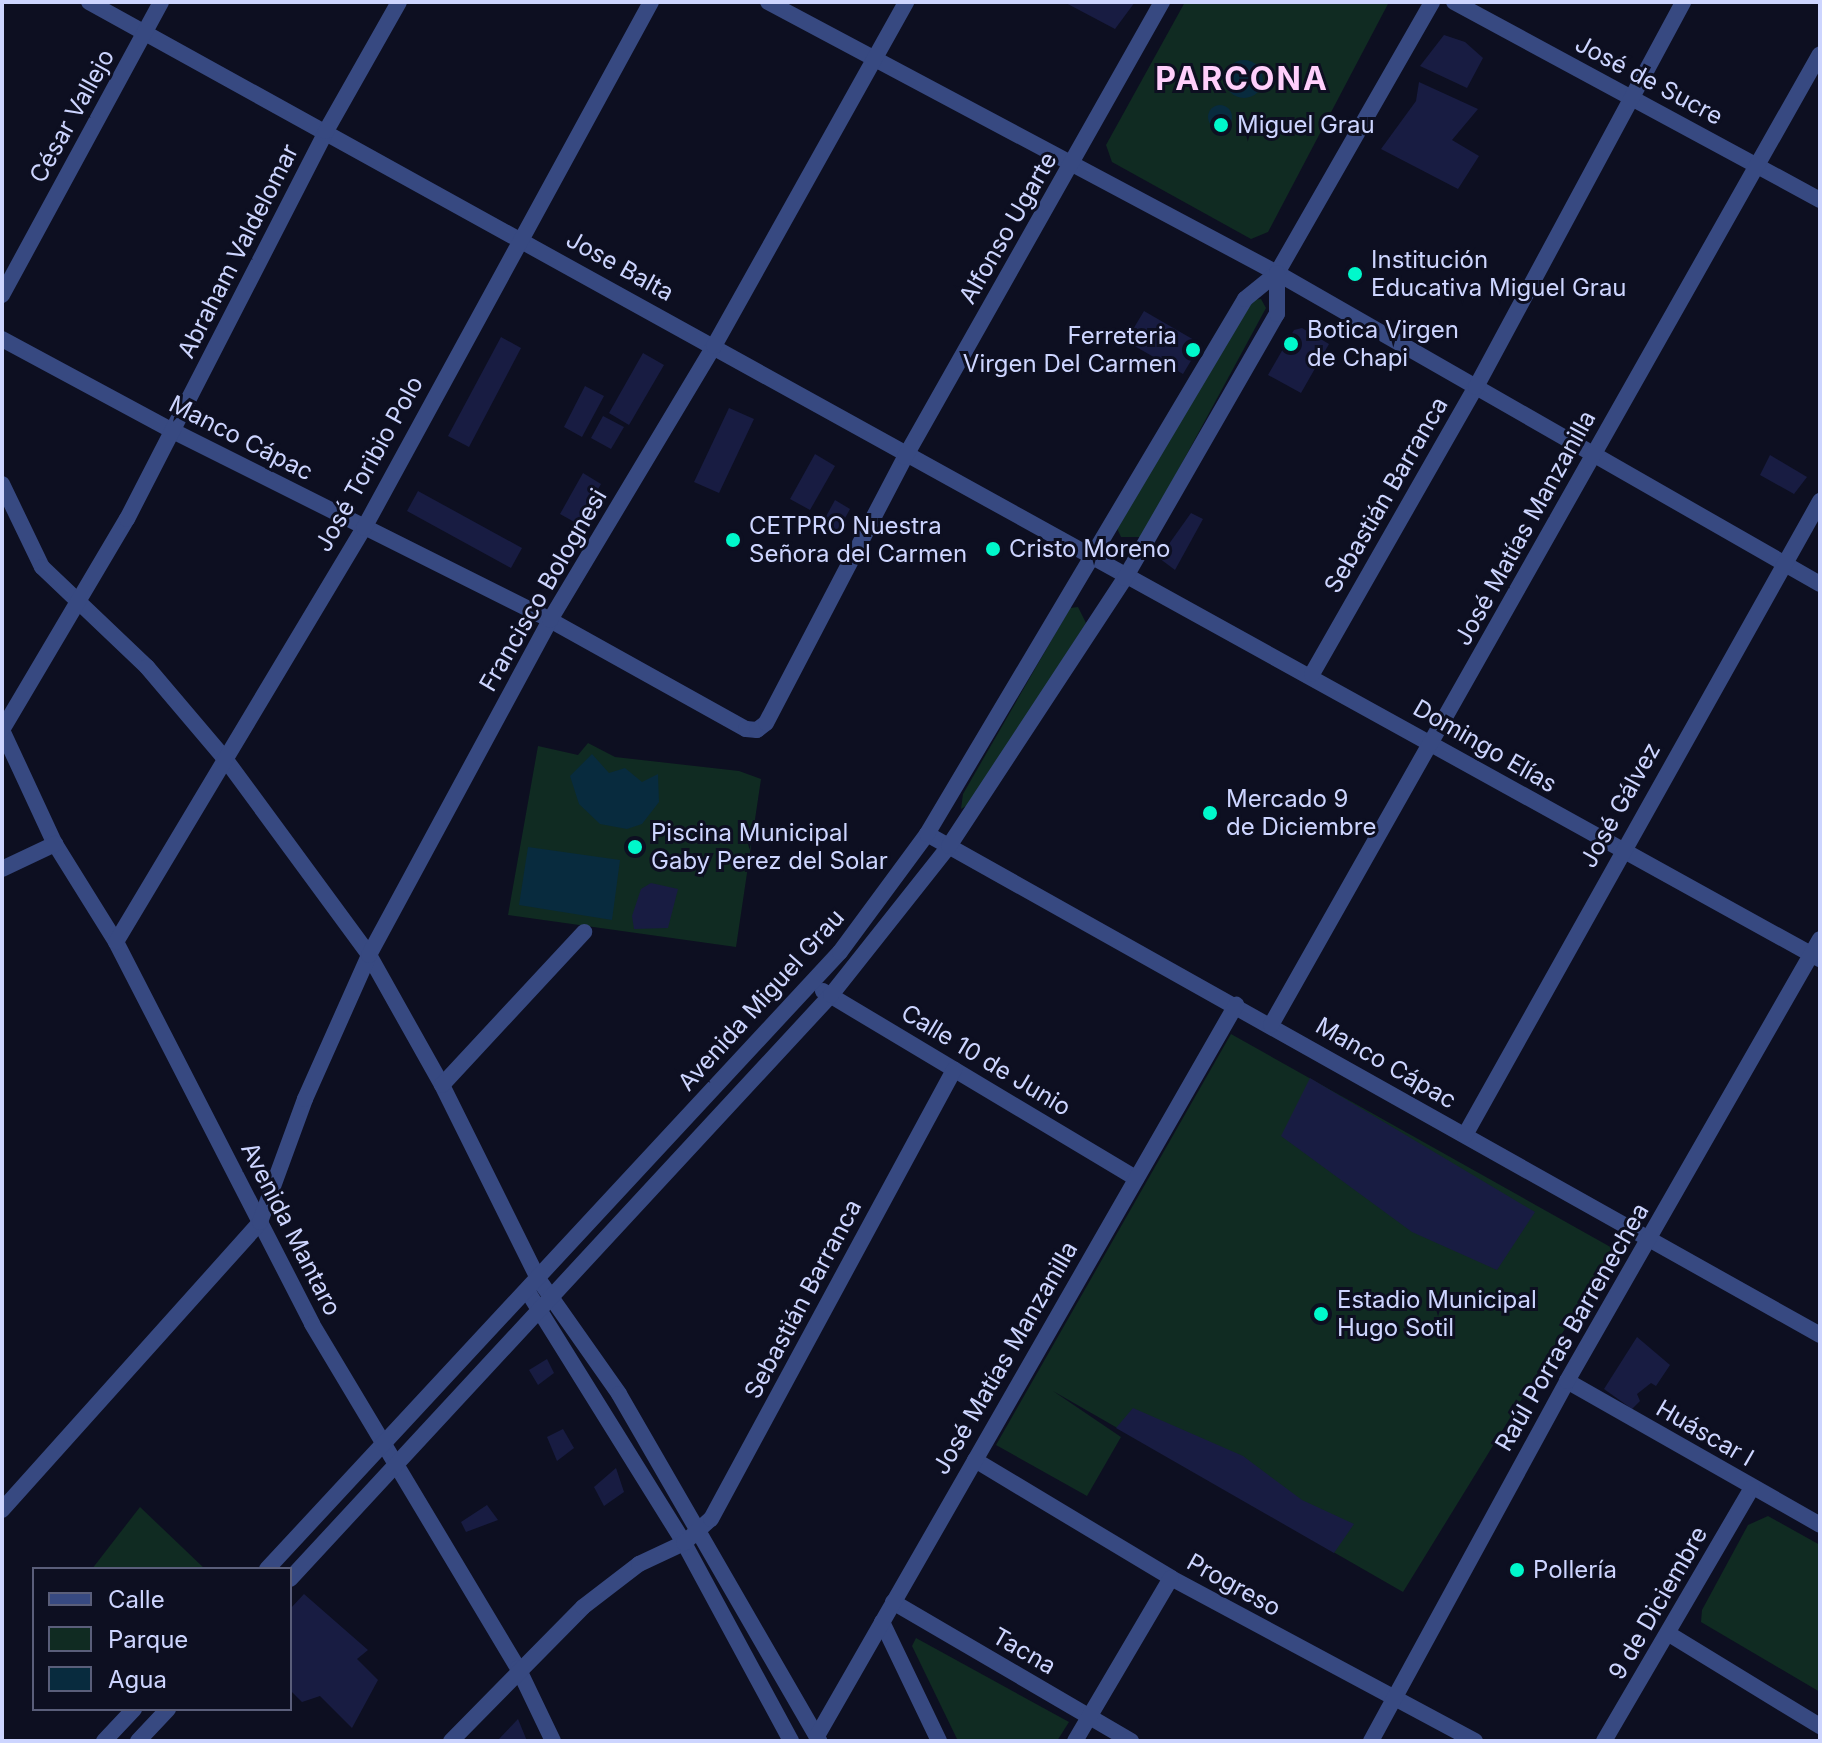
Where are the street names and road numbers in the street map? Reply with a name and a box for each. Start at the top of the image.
street label: José de Sucre [1570,29,1728,131]
street label: César Vallejo [24,44,120,188]
street label: Abraham Valdelomar [172,139,304,363]
street label: Alfonso Ugarte [953,147,1063,309]
street label: Jose Balta [561,225,679,307]
street label: José Toribio Polo [309,371,429,557]
street label: Manco Cápac [164,389,318,487]
street label: Sebastián Barranca [1318,392,1454,598]
street label: José Matías Manzanilla [1448,405,1602,651]
street label: Francisco Bolognesi [473,484,613,696]
street label: Domingo Elías [1408,693,1562,799]
street label: José Gálvez [1574,737,1666,873]
street label: Avenida Miguel Grau [672,903,850,1097]
street label: Calle 10 de Junio [896,998,1076,1122]
street label: Manco Cápac [1311,1011,1461,1115]
street label: Avenida Mantaro [235,1138,347,1320]
street label: Sebastián Barranca [738,1195,868,1403]
street label: Raúl Porras Barrenechea [1489,1198,1655,1456]
street label: José Matías Manzanilla [926,1236,1084,1480]
street label: Huáscar I [1651,1394,1759,1472]
street label: 9 de Diciembre [1603,1521,1713,1685]
street label: Progreso [1182,1547,1286,1623]
street label: Tacna [987,1621,1061,1681]

